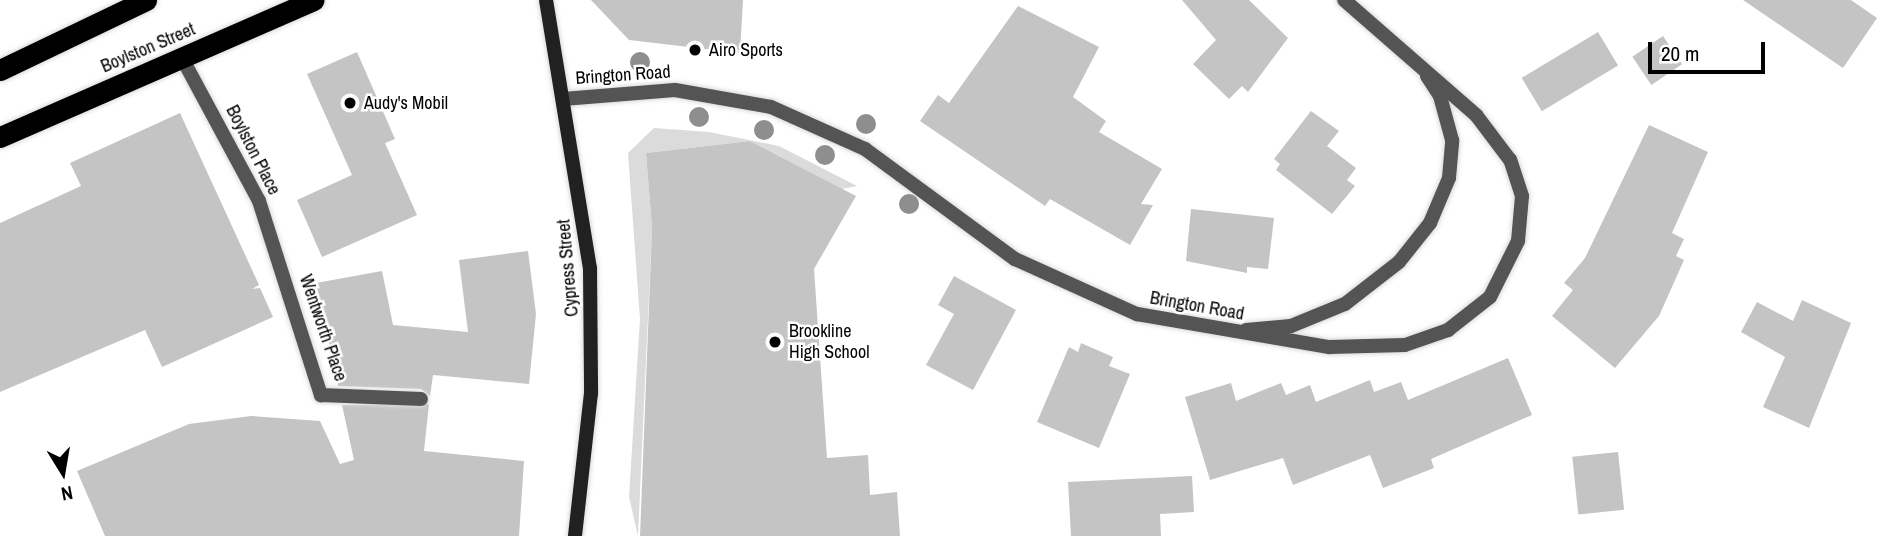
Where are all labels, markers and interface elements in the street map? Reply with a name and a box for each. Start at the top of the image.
street label: Boylston Street [98,19,198,77]
scale bar [1651,28,1768,72]
place label: Airo Sports [709,39,783,61]
text: 20 m [1661,39,1699,68]
marker: Airo Sports [687,42,703,58]
street label: Brington Road [575,61,671,89]
place label: Audy's Mobil [364,92,448,114]
marker: Audy's Mobil [342,95,358,111]
street label: Boylston Place [221,102,285,198]
street label: Cypress Street [553,218,583,318]
street label: Wentworth Place [295,272,351,384]
street label: Brington Road [1148,287,1246,325]
place label: Brookline High School [789,321,869,364]
marker: Brookline High School [767,334,783,350]
north arrow [28,438,98,508]
text: N [59,480,75,507]

